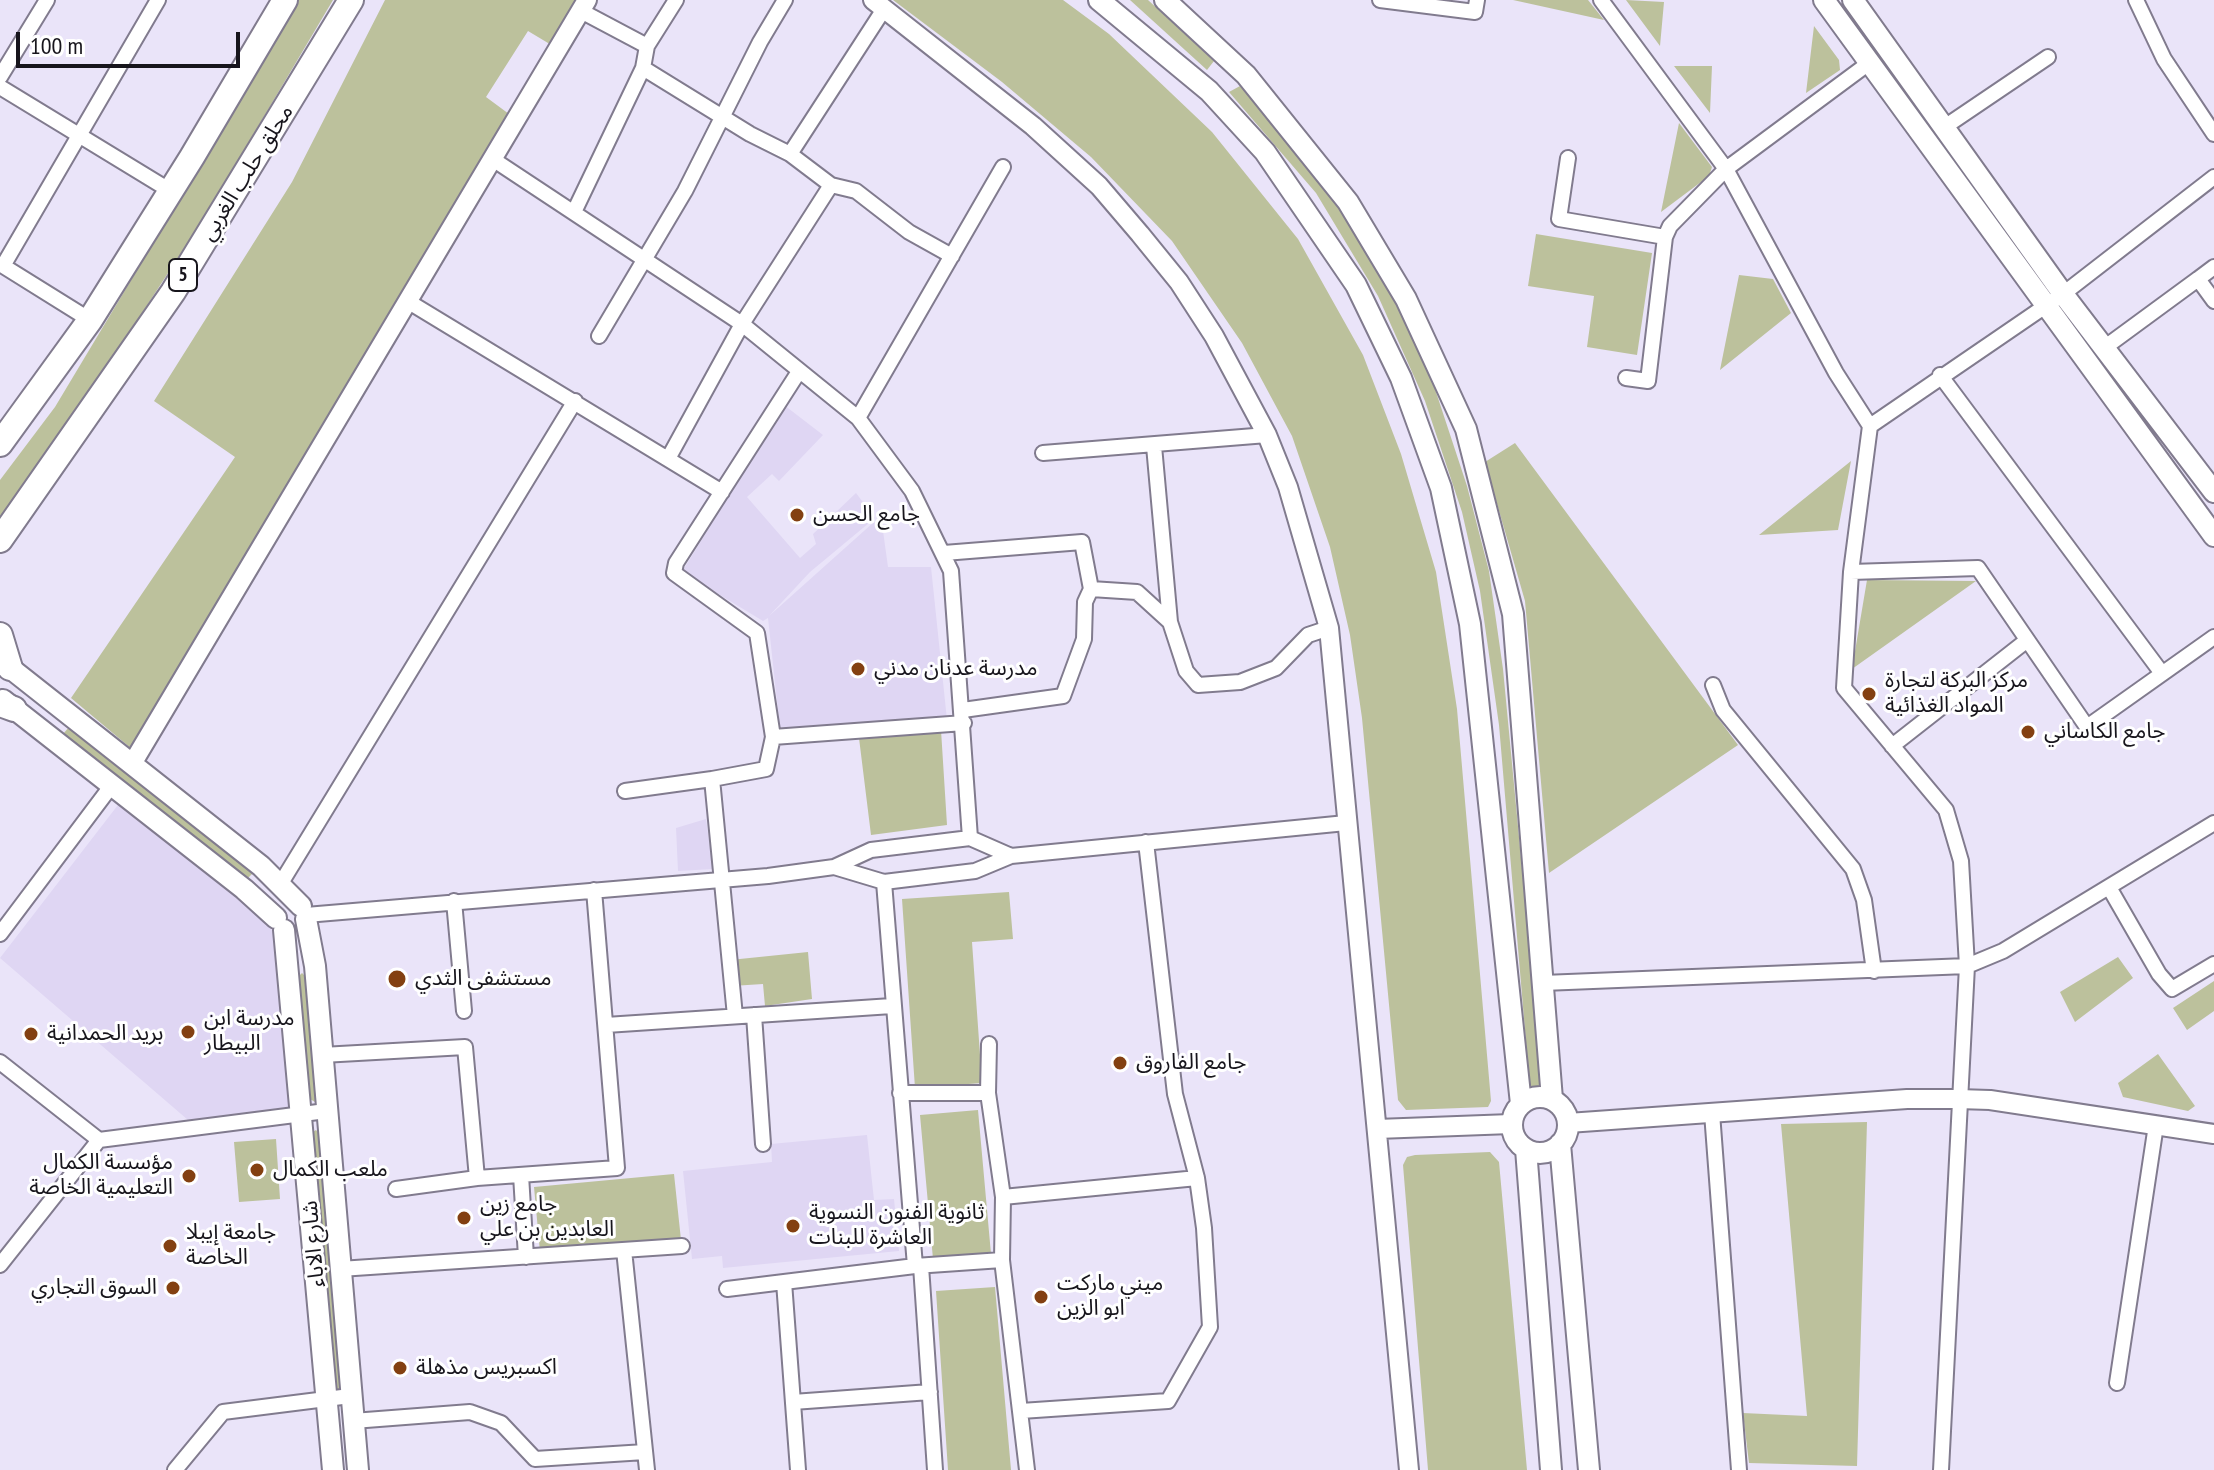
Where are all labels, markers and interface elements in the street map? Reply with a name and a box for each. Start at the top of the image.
scale bar [20,16,244,66]
text: 100 m [30,30,83,61]
street label: محلق حلب الغربي [195,100,299,246]
road number: 5 [169,259,197,291]
place label: جامع الحسن [813,502,920,528]
marker: جامع الحسن [788,506,806,524]
place label: مدرسة عدنان مدني [874,656,1037,682]
marker: مدرسة عدنان مدني [849,660,867,678]
place label: مركز البركة لتجارة المواد الغذائية [1885,668,2028,720]
marker: مركز البركة لتجارة المواد الغذائية [1860,685,1878,703]
place label: جامع الكاساني [2044,719,2166,745]
marker: جامع الكاساني [2019,723,2037,741]
place label: مستشفى الثدي [415,966,551,992]
marker: مستشفى الثدي [386,968,408,990]
place label: مدرسة ابن البيطار [204,1006,294,1058]
place label: بريد الحمدانية [47,1021,163,1047]
marker: مدرسة ابن البيطار [179,1023,197,1041]
marker: بريد الحمدانية [22,1025,40,1043]
place label: جامع الفاروق [1136,1050,1246,1076]
marker: جامع الفاروق [1111,1054,1129,1072]
place label: مؤسسة الكمال التعليمية الخاصة [29,1150,173,1202]
place label: ملعب الكمال [273,1157,388,1183]
marker: ملعب الكمال [248,1161,266,1179]
marker: مؤسسة الكمال التعليمية الخاصة [180,1167,198,1185]
place label: جامع زين العابدين بن علي [480,1192,614,1244]
street label: شارع الاباء [297,1200,331,1288]
place label: ثانوية الفنون النسوية العاشرة للبنات [809,1200,985,1252]
marker: جامع زين العابدين بن علي [455,1209,473,1227]
marker: ثانوية الفنون النسوية العاشرة للبنات [784,1217,802,1235]
place label: جامعة إيبلا الخاصة [186,1220,276,1272]
marker: جامعة إيبلا الخاصة [161,1237,179,1255]
place label: ميني ماركت ابو الزين [1057,1271,1163,1322]
place label: السوق التجاري [31,1275,157,1301]
marker: السوق التجاري [164,1279,182,1297]
marker: ميني ماركت ابو الزين [1032,1288,1050,1306]
place label: اكسبريس مذهلة [416,1355,557,1381]
marker: اكسبريس مذهلة [391,1359,409,1377]

